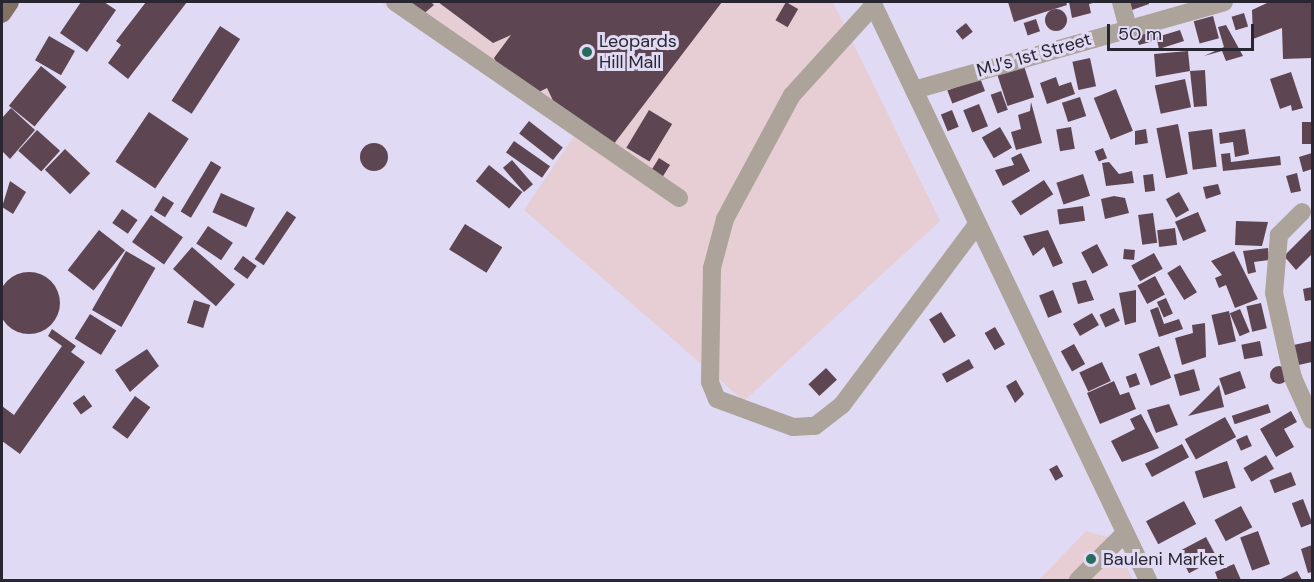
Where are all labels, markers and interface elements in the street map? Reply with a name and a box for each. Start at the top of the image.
scale bar [1110,12,1257,50]
text: 50 m [1118,22,1162,46]
street label: MJ’s 1st Street [974,28,1094,82]
place label: Leopards Hill Mall [599,31,677,74]
marker: Leopards Hill Mall [580,45,594,59]
place label: Bauleni Market [1103,548,1225,570]
marker: Bauleni Market [1084,552,1098,566]

